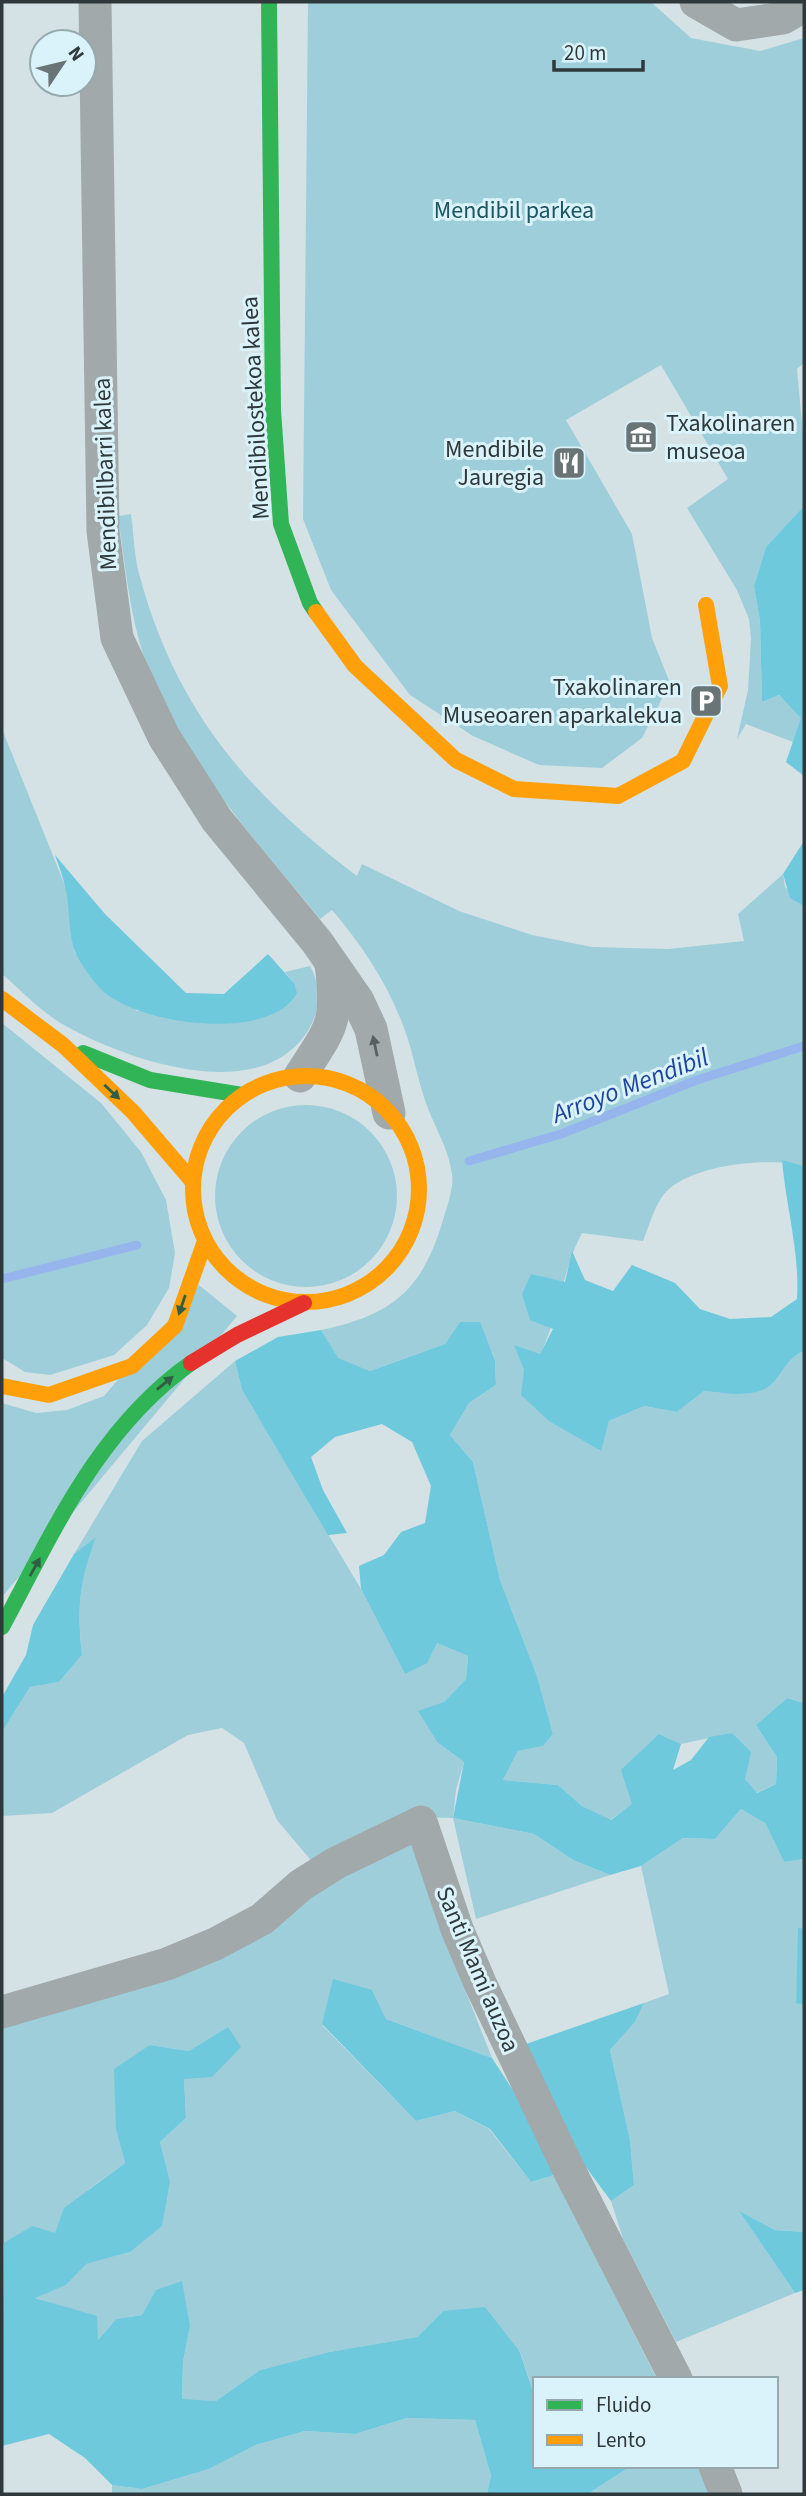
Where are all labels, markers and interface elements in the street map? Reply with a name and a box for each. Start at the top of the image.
north arrow [28,28,98,98]
scale bar [554,28,643,72]
text: 20 m [564,38,606,68]
text: N [61,41,90,67]
park label: Mendibil parkea [434,193,594,228]
street label: Mendibilostekoa kalea [232,295,279,521]
street label: Mendibilbarri kalea [85,377,126,571]
place label: Txakolinaren museoa [666,406,795,469]
museum icon: Txakolinaren museoa [622,418,660,456]
place label: Mendibile Jauregia [445,432,544,495]
restaurant icon: Mendibile Jauregia [550,444,588,482]
place label: Txakolinaren Museoaren aparkalekua [443,670,682,733]
parking icon: Txakolinaren Museoaren aparkalekua [687,682,725,720]
one-way arrow [369,1035,380,1057]
water label: Arroyo Mendibil [545,1038,714,1133]
one-way arrow [103,1084,120,1100]
one-way arrow [176,1295,187,1316]
one-way arrow [156,1375,174,1390]
one-way arrow [29,1557,41,1577]
street label: Santi Mami auzoa [427,1881,528,2057]
legend [533,2377,778,2468]
text: Fluido [596,2390,651,2420]
text: Lento [596,2425,646,2455]

